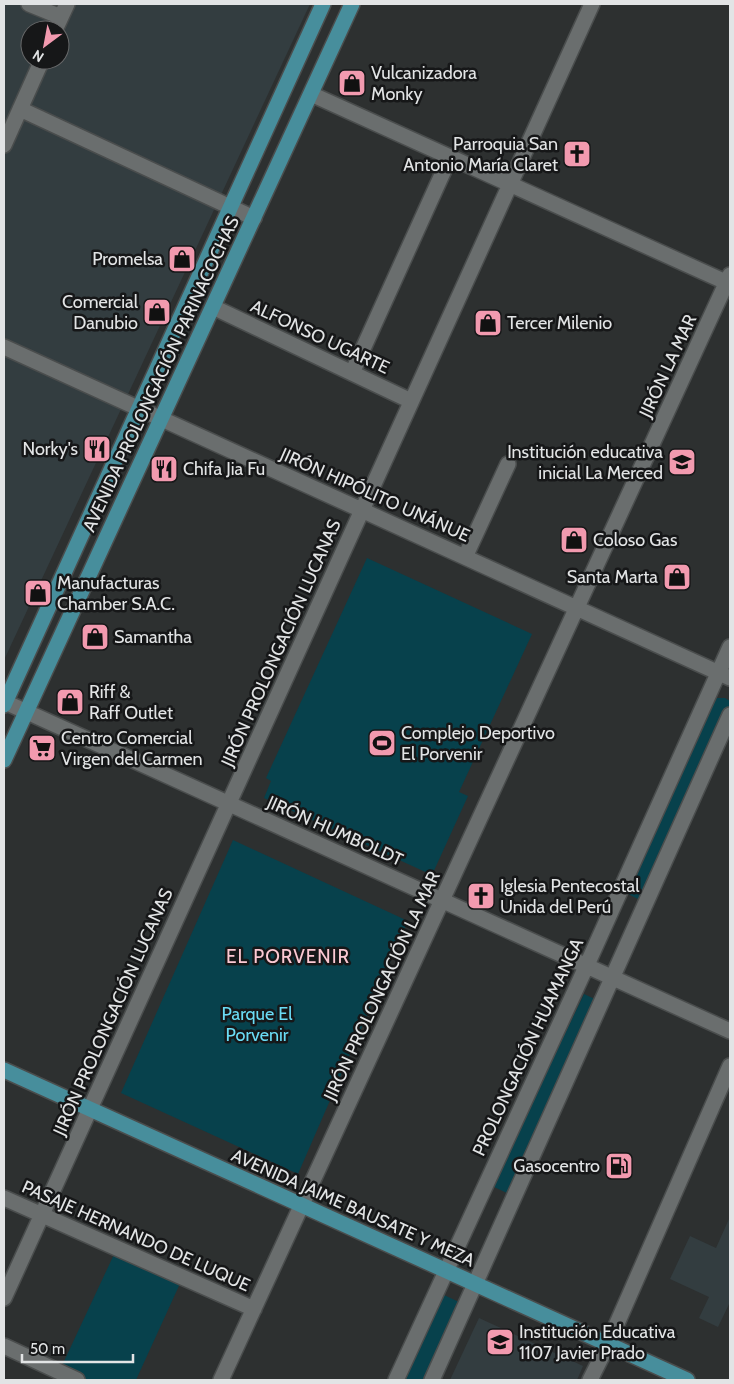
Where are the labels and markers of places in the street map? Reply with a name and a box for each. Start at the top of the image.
place label: Vulcanizadora Monky [371,62,477,105]
shop icon: Vulcanizadora Monky [337,68,367,98]
place label: Parroquia San Antonio María Claret [403,133,558,176]
church icon: Parroquia San Antonio María Claret [562,139,592,169]
shop icon: Promelsa [167,244,197,274]
place label: Promelsa [92,248,163,270]
place label: Comercial Danubio [62,291,139,334]
shop icon: Comercial Danubio [142,297,172,327]
shop icon: Tercer Milenio [473,308,503,338]
place label: Tercer Milenio [507,312,612,334]
restaurant icon: Norky's [82,434,112,464]
place label: Norky's [23,438,78,460]
place label: Institución educativa inicial La Merced [507,441,663,484]
school or university icon: Institución educativa inicial La Merced [667,447,697,477]
restaurant icon: Chifa Jia Fu [149,454,179,484]
place label: Chifa Jia Fu [183,458,265,480]
shop icon: Coloso Gas [559,525,589,555]
place label: Coloso Gas [593,529,677,551]
shop icon: Santa Marta [662,562,692,592]
place label: Santa Marta [567,566,658,588]
place label: Manufacturas Chamber S.A.C. [57,572,175,615]
shop icon: Manufacturas Chamber S.A.C. [23,578,53,608]
shop icon: Samantha [80,622,110,652]
place label: Samantha [114,626,192,648]
place label: Riff & Raff Outlet [89,681,173,724]
shop icon: Riff & Raff Outlet [55,687,85,717]
place label: Complejo Deportivo El Porvenir [401,722,555,765]
place label: Centro Comercial Virgen del Carmen [61,727,202,770]
sports icon: Complejo Deportivo El Porvenir [367,728,397,758]
supermarket icon: Centro Comercial Virgen del Carmen [27,733,57,763]
place label: Iglesia Pentecostal Unida del Perú [500,875,640,918]
church icon: Iglesia Pentecostal Unida del Perú [466,881,496,911]
fuel station icon: Gasocentro [604,1151,634,1181]
place label: Gasocentro [513,1155,600,1177]
place label: Institución Educativa 1107 Javier Prado [519,1321,676,1364]
school or university icon: Institución Educativa 1107 Javier Prado [485,1327,515,1357]

